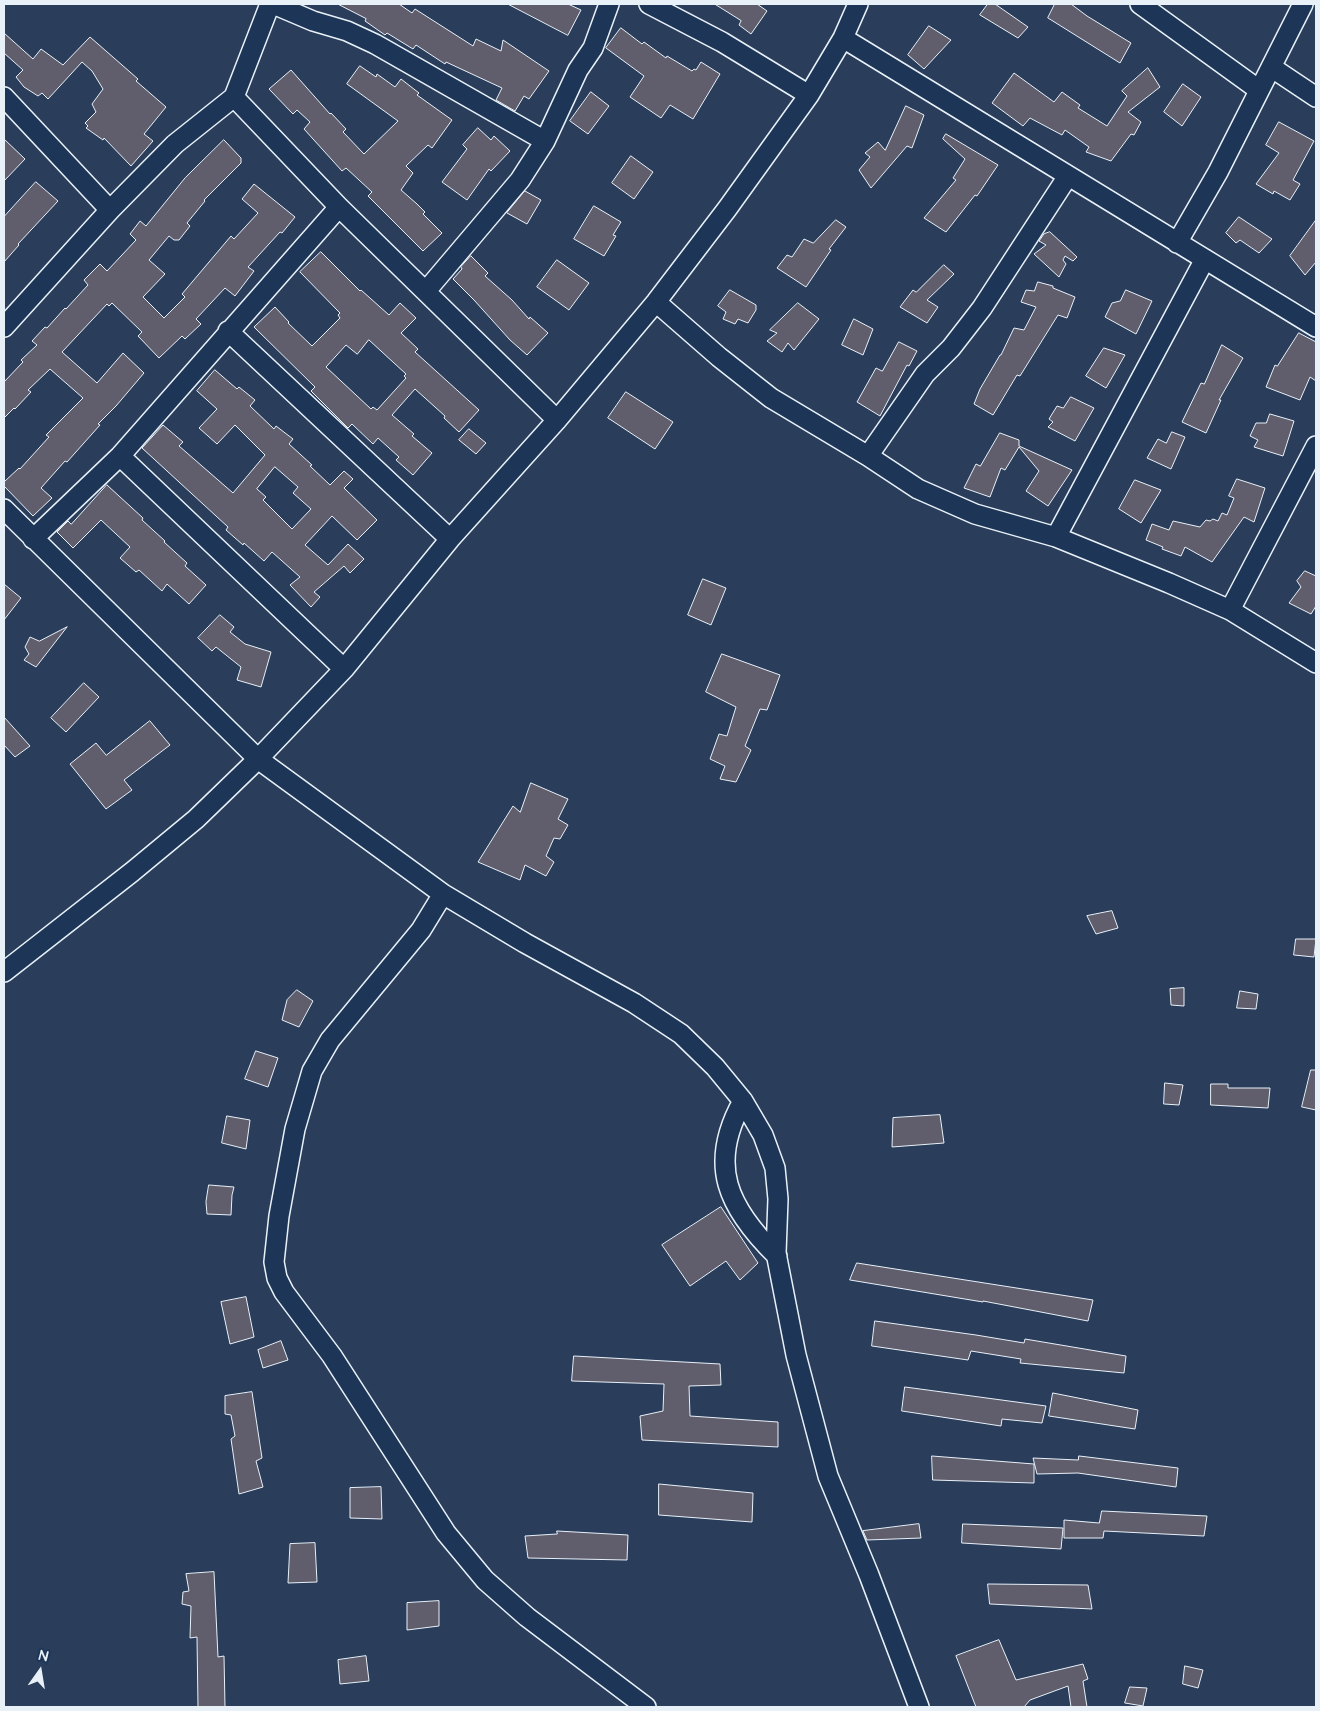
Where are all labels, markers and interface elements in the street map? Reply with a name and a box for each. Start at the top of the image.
north arrow [15,1646,65,1696]
text: N [37,1646,50,1667]

